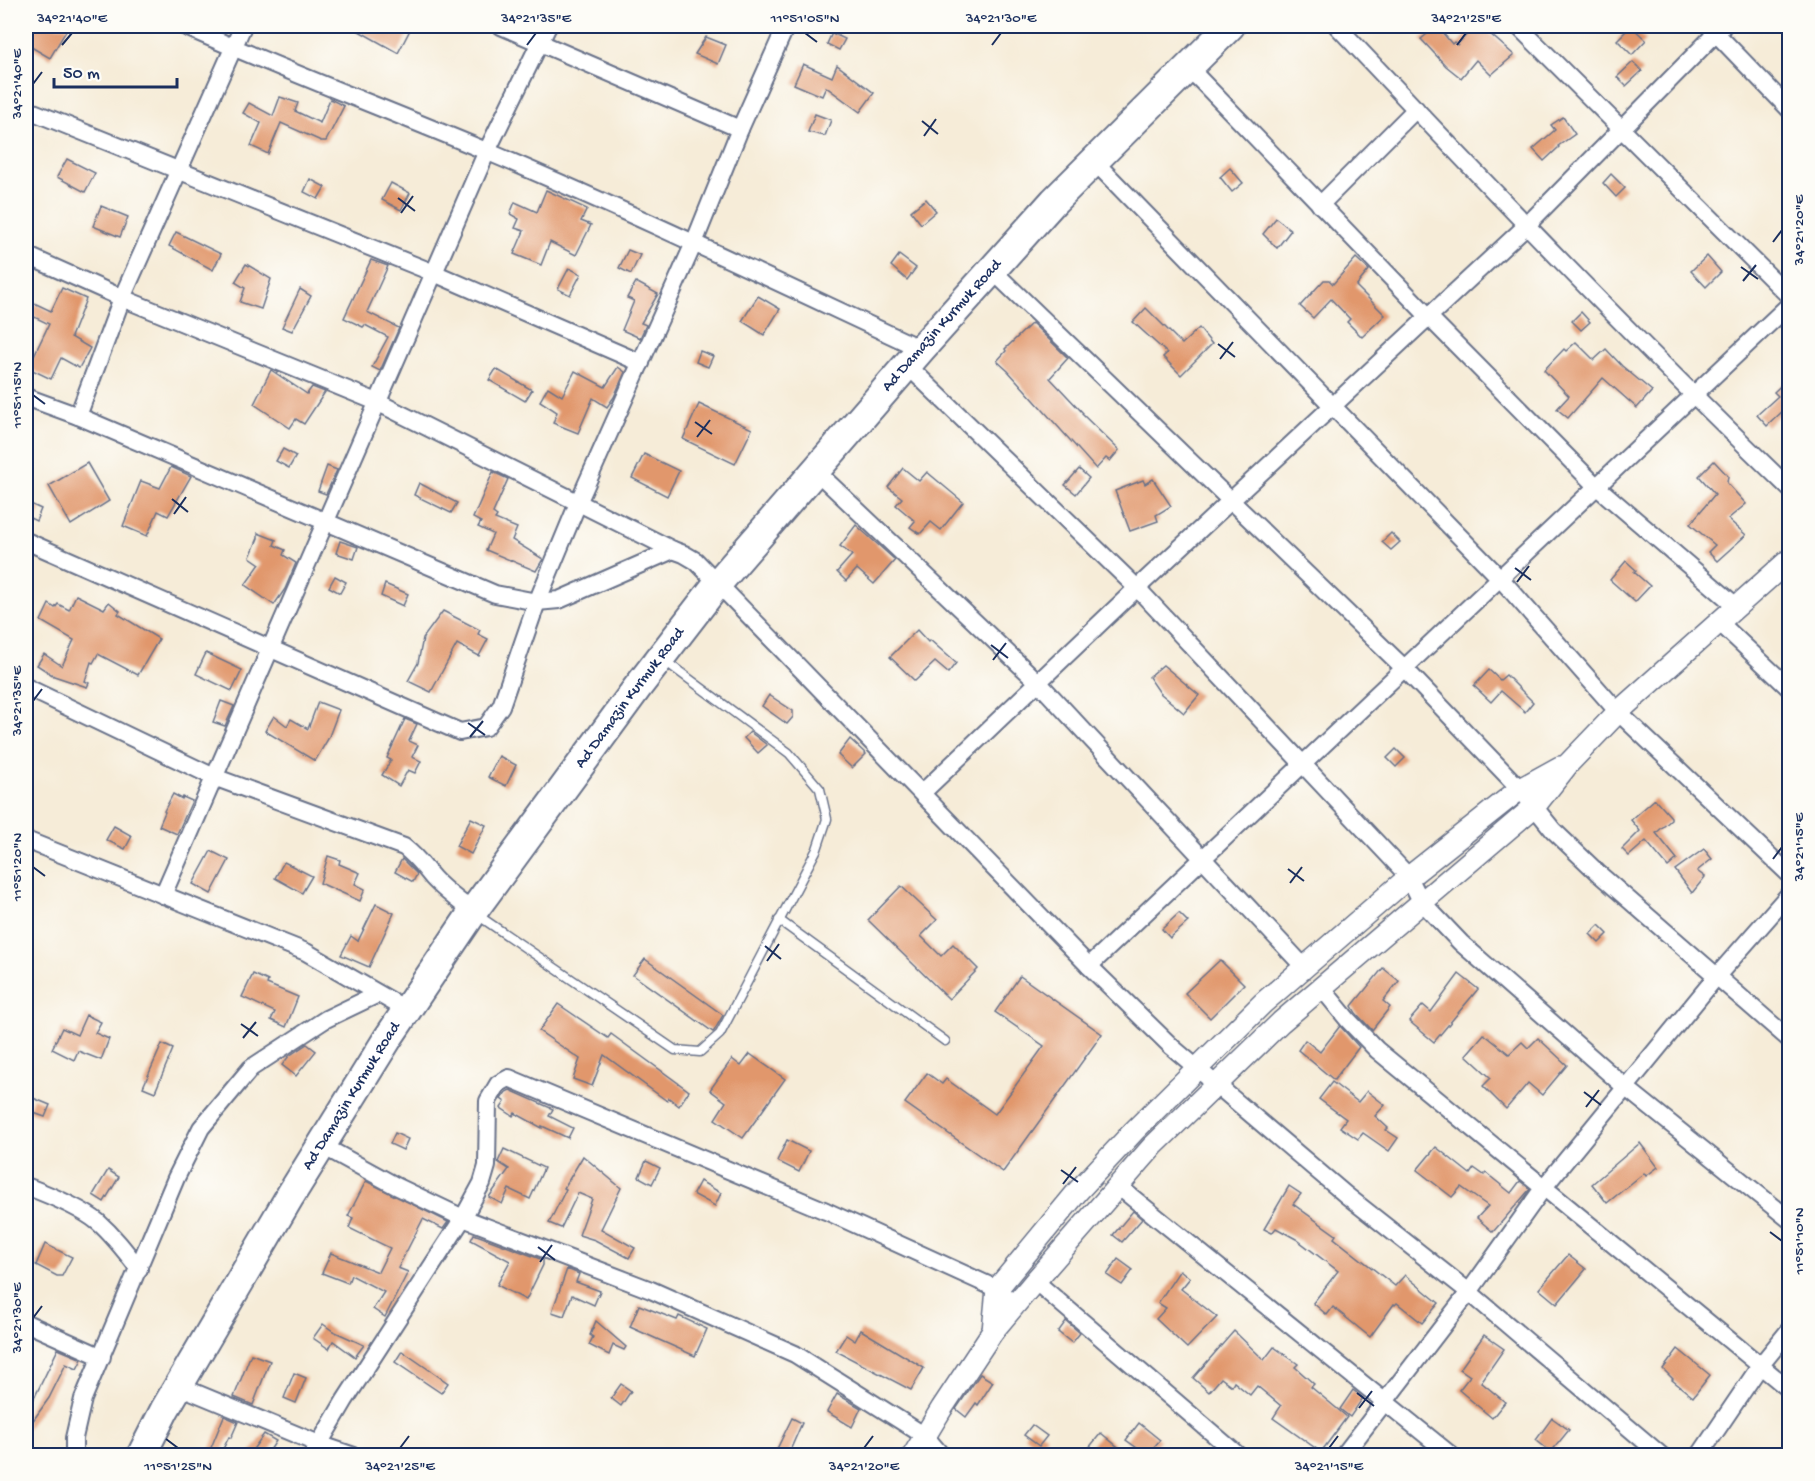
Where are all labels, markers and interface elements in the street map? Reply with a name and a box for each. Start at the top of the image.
text: 34°21'40"E [36,10,108,28]
text: 34°21'35"E [500,10,572,28]
text: 11°51'05"N [769,10,840,28]
text: 34°21'30"E [965,10,1037,28]
text: 34°21'25"E [1430,10,1501,28]
text: 34°21'40"E [9,48,27,120]
scale bar [54,51,177,89]
text: 50 m [63,64,100,85]
text: 34°21'20"E [1791,194,1809,266]
street label: Ad Damazin Kurmuk Road [878,255,1007,396]
text: 11°51'15"N [9,362,27,429]
street label: Ad Damazin Kurmuk Road [572,623,690,772]
text: 34°21'35"E [9,665,27,737]
text: 34°21'15"E [1791,812,1809,882]
text: 11°51'20"N [9,833,27,902]
street label: Ad Damazin Kurmuk Road [299,1017,406,1174]
text: 11°51'10"N [1791,1207,1809,1276]
text: 34°21'30"E [9,1282,27,1354]
text: 11°51'25"N [143,1458,212,1476]
text: 34°21'25"E [364,1458,435,1476]
text: 34°21'20"E [828,1458,900,1476]
text: 34°21'15"E [1294,1458,1364,1476]

